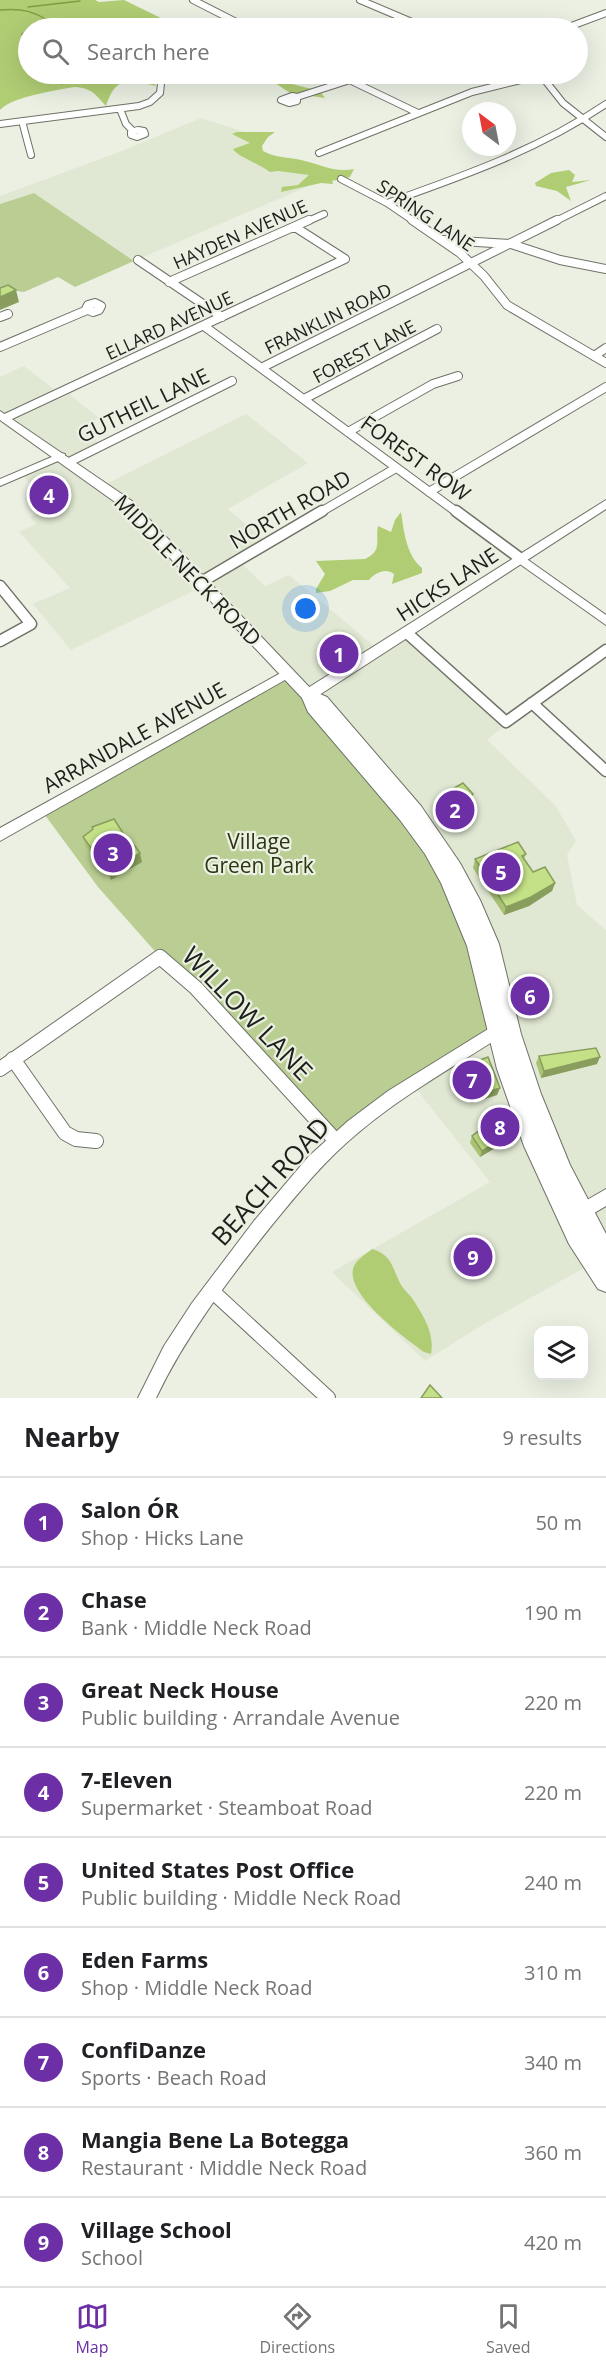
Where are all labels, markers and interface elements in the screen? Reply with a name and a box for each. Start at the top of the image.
search box [18,18,588,84]
icon: search [39,35,72,68]
text: Search here [87,36,210,66]
north arrow [462,102,516,156]
street label: SPRING LANE [373,174,479,256]
street label: HAYDEN AVENUE [169,194,311,274]
street label: FRANKLIN ROAD [260,277,396,359]
street label: ELLARD AVENUE [101,285,237,365]
street label: FOREST LANE [308,314,420,388]
street label: GUTHEIL LANE [72,361,214,449]
street label: FOREST ROW [356,409,477,508]
street label: NORTH ROAD [224,463,356,555]
pin: 4 [29,472,68,518]
street label: MIDDLE NECK ROAD [108,488,268,652]
street label: HICKS LANE [391,541,503,627]
your location [291,594,320,623]
pin: 1 [320,632,358,676]
street label: ARRANDALE AVENUE [37,675,231,799]
pin: 2 [436,788,474,832]
park label: Village Green Park [204,827,314,879]
pin: 3 [94,830,132,876]
pin: 5 [482,850,520,894]
street label: WILLOW LANE [175,938,321,1088]
pin: 6 [510,974,550,1018]
pin: 7 [452,1058,492,1102]
pin: 8 [480,1104,520,1150]
street label: BEACH ROAD [203,1109,337,1253]
pin: 9 [454,1234,492,1280]
map controls [534,1326,588,1380]
button: layers [534,1326,588,1380]
text: Nearby [24,1419,119,1455]
text: 9 results [502,1424,582,1451]
text: Salon ÓR [81,1494,179,1524]
text: 1 [38,1509,49,1536]
text: 50 m [535,1509,582,1536]
text: Shop · Hicks Lane [81,1524,244,1551]
text: Chase [81,1584,147,1614]
text: 2 [38,1599,49,1626]
text: 190 m [524,1599,582,1626]
text: Bank · Middle Neck Road [81,1614,312,1641]
text: Great Neck House [81,1674,279,1704]
text: 3 [38,1689,49,1716]
text: 220 m [524,1689,582,1716]
text: Public building · Arrandale Avenue [81,1704,400,1731]
text: 7-Eleven [81,1764,173,1794]
text: 4 [38,1779,49,1806]
text: 220 m [524,1779,582,1806]
text: Supermarket · Steamboat Road [81,1794,373,1821]
text: United States Post Office [81,1854,354,1884]
text: 5 [38,1869,49,1896]
text: 240 m [524,1869,582,1896]
text: Public building · Middle Neck Road [81,1884,401,1911]
text: Eden Farms [81,1944,208,1974]
text: 6 [38,1959,49,1986]
text: 310 m [524,1959,582,1986]
text: Shop · Middle Neck Road [81,1974,312,2001]
text: ConfiDanze [81,2034,206,2064]
text: 7 [38,2049,49,2076]
text: 340 m [524,2049,582,2076]
text: Sports · Beach Road [81,2064,267,2091]
text: Mangia Bene La Botegga [81,2124,349,2154]
text: 8 [38,2139,49,2166]
text: 360 m [524,2139,582,2166]
text: Restaurant · Middle Neck Road [81,2154,367,2181]
text: Village School [81,2214,232,2244]
text: 9 [38,2229,49,2256]
text: 420 m [524,2229,582,2256]
text: School [81,2244,143,2271]
tab: Map [75,2300,109,2358]
tab: Directions [259,2300,335,2358]
tab: Saved [486,2300,531,2358]

